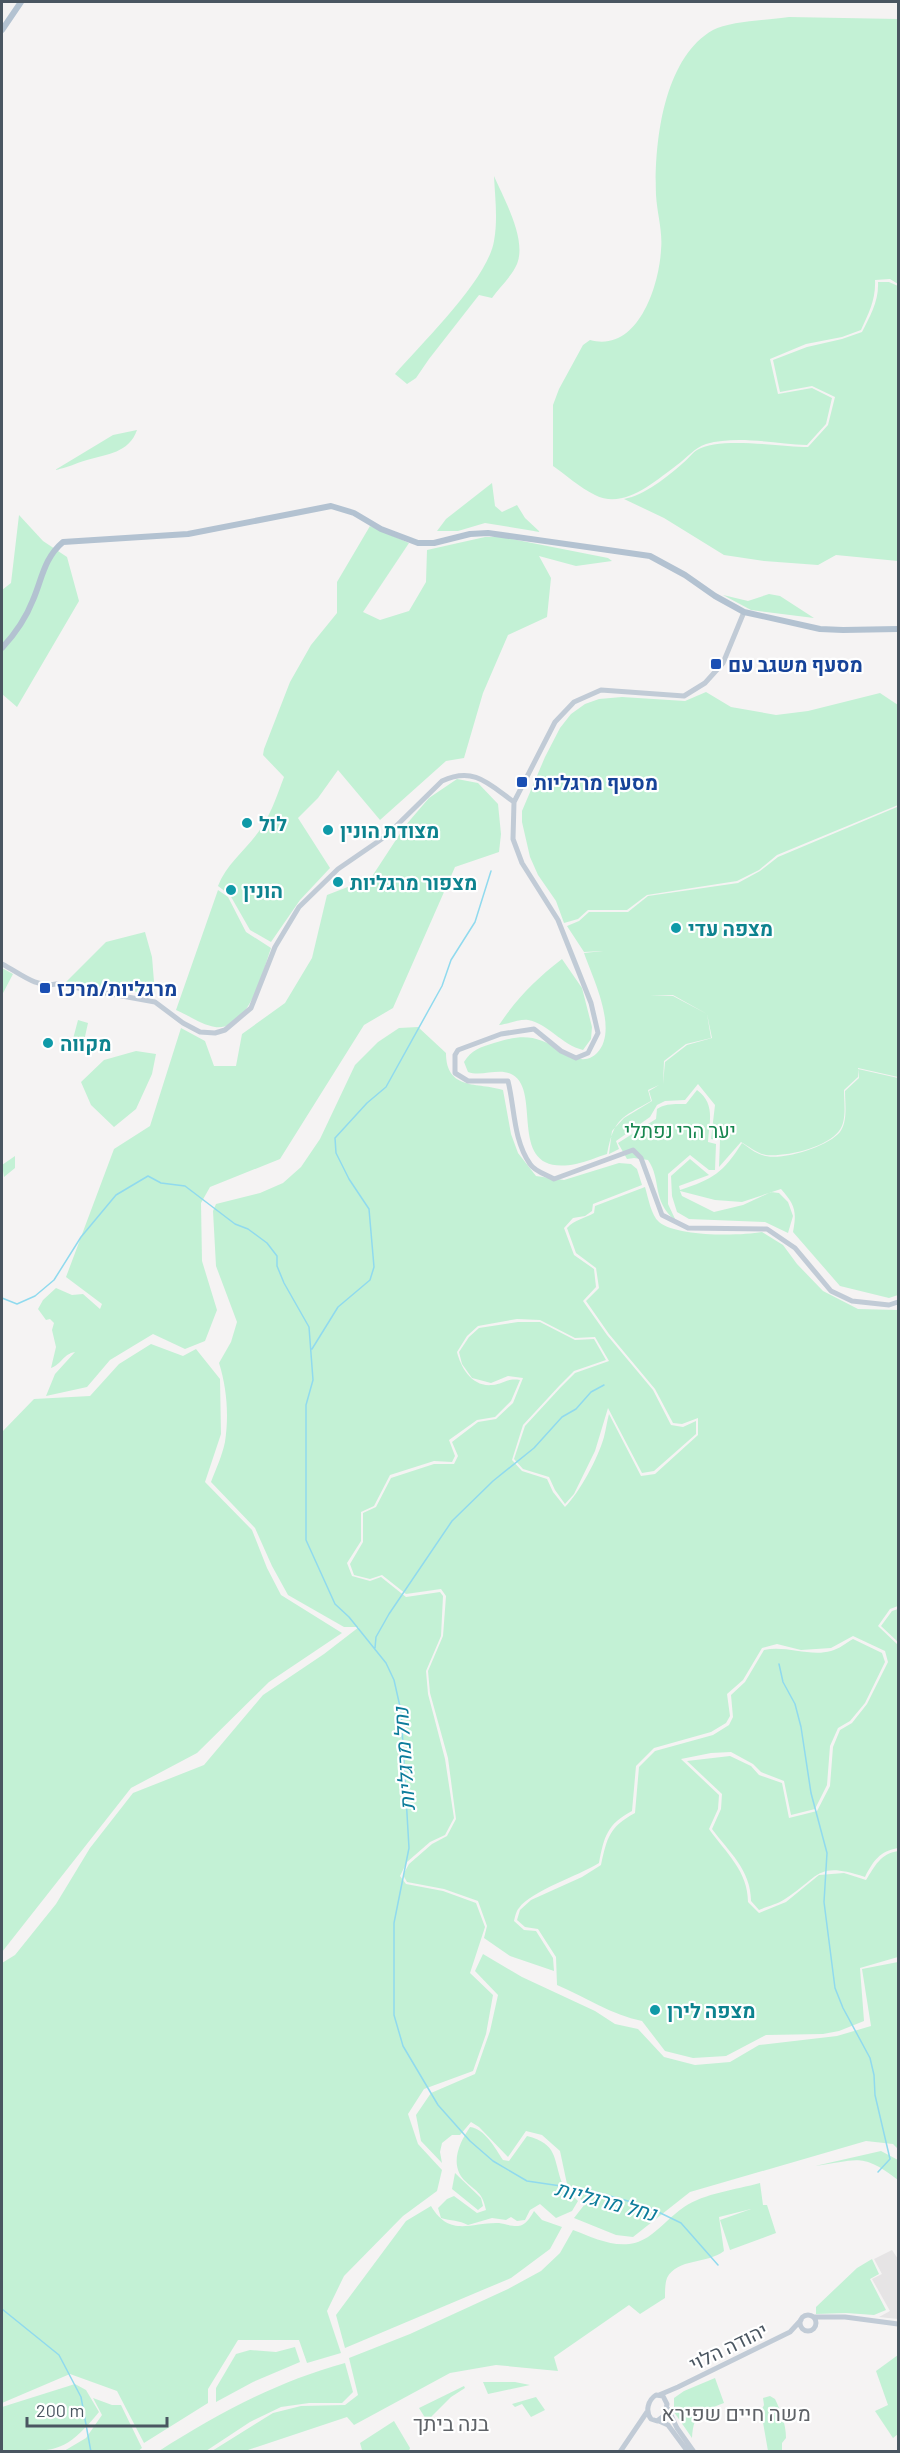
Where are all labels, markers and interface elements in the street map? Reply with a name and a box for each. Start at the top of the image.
place label: מסעף משגב עם [728,652,863,676]
marker: מסעף משגב עם [709,657,723,671]
place label: מסעף מרגליות [534,770,658,794]
marker: מסעף מרגליות [515,775,529,789]
place label: לול [259,811,287,835]
marker: לול [240,816,254,830]
place label: מצודת הונין [340,818,439,842]
marker: מצודת הונין [321,823,335,837]
place label: מצפור מרגליות [350,870,477,894]
marker: מצפור מרגליות [331,875,345,889]
place label: הונין [243,878,283,902]
marker: הונין [224,883,238,897]
place label: מצפה עדי [688,916,773,940]
marker: מצפה עדי [669,921,683,935]
place label: מרגליות/מרכז [57,976,177,1000]
marker: מרגליות/מרכז [38,981,52,995]
place label: מקווה [60,1031,111,1055]
marker: מקווה [41,1036,55,1050]
park label: יער הרי נפתלי [624,1118,736,1142]
water label: נחל מרגליות [387,1705,419,1811]
place label: מצפה לירן [667,1998,755,2022]
marker: מצפה לירן [648,2003,662,2017]
water label: נחל מרגליות [553,2175,661,2226]
street label: יהודה הלוי [685,2317,771,2375]
scale bar [27,2390,166,2428]
text: 200 m [36,2399,84,2421]
district label: משה חיים שפירא [661,2400,811,2425]
district label: בנה ביתך [413,2410,489,2435]

